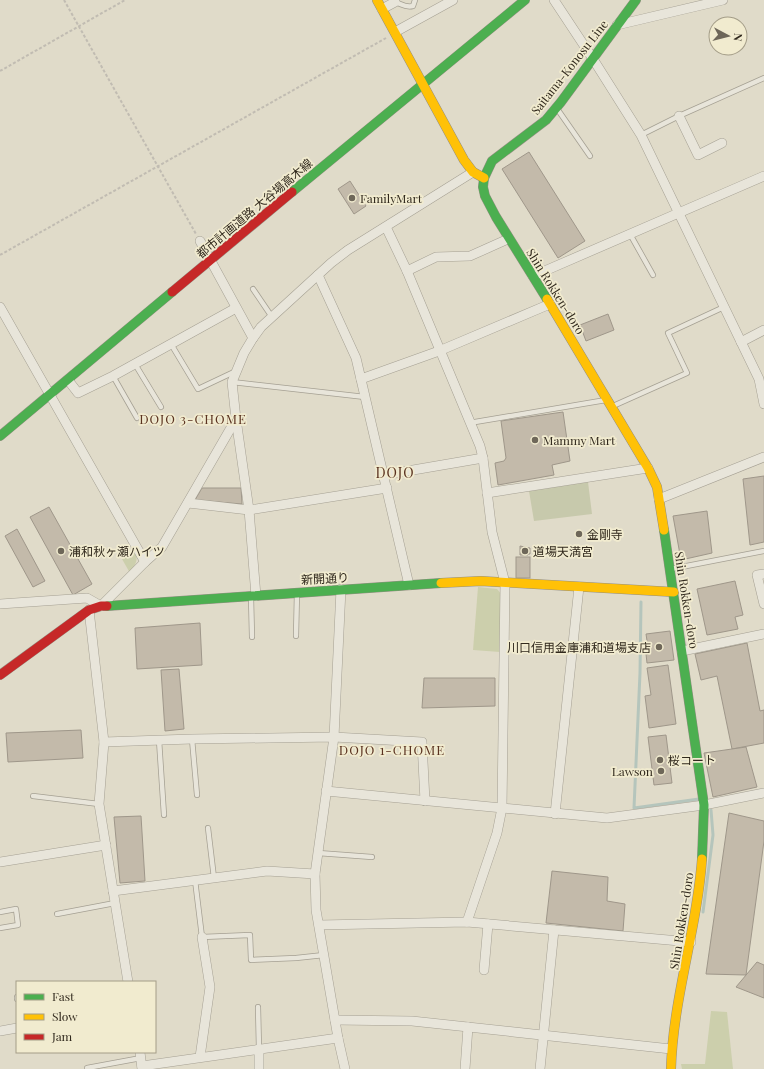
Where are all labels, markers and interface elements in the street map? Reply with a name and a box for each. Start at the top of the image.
street label: Saitama-Konosu Line [527,16,611,118]
north arrow [708,16,748,56]
text: N [730,32,746,42]
street label: 都市計画道路 大谷場高木線 [193,155,315,261]
place label: FamilyMart [360,190,423,206]
marker: FamilyMart [347,193,357,203]
street label: Shin Rokken-doro [523,245,589,337]
district label: DOJO 3-CHOME [139,410,247,427]
place label: Mammy Mart [543,432,616,448]
marker: Mammy Mart [530,435,540,445]
district label: DOJO [375,463,415,482]
place label: 金剛寺 [587,526,623,542]
marker: 金剛寺 [574,529,584,539]
place label: 浦和秋ヶ瀬ハイツ [69,543,165,559]
place label: 道場天満宮 [533,543,593,559]
marker: 浦和秋ヶ瀬ハイツ [56,546,66,556]
marker: 道場天満宮 [520,546,530,556]
street label: Shin Rokken-doro [671,550,703,650]
street label: 新開通り [301,569,349,587]
place label: 川口信用金庫浦和道場支店 [507,639,651,655]
marker: 川口信用金庫浦和道場支店 [654,642,664,652]
district label: DOJO 1-CHOME [339,741,445,758]
place label: 桜コート [668,752,716,768]
marker: 桜コート [655,755,665,765]
place label: Lawson [612,763,653,779]
marker: Lawson [656,766,666,776]
street label: Shin Rokken-doro [665,871,697,971]
legend [16,981,156,1053]
text: Fast [52,988,75,1004]
text: Slow [52,1008,78,1024]
text: Jam [51,1028,73,1044]

